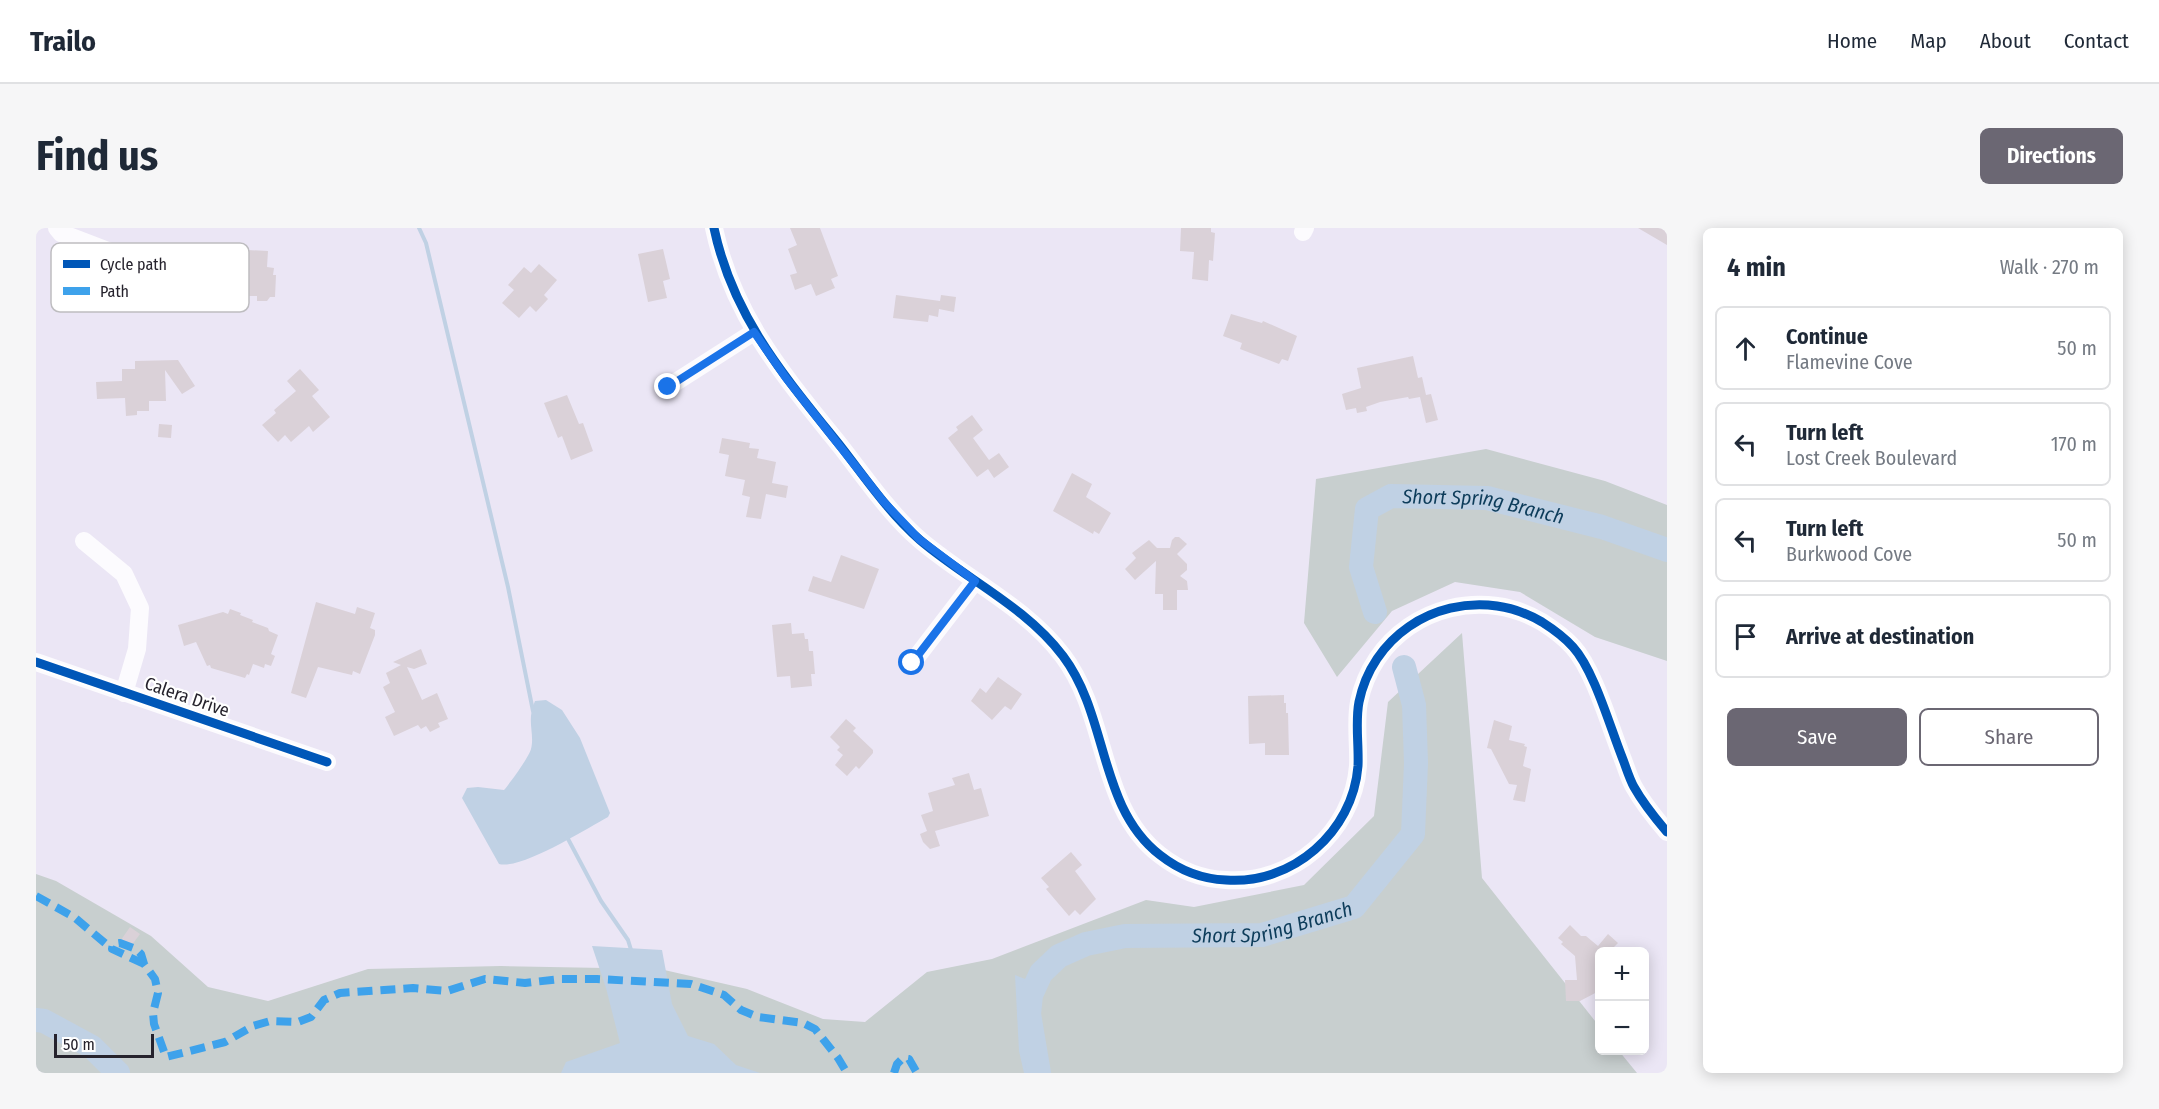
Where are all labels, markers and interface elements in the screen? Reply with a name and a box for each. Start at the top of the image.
text: Trailo [30,25,96,58]
text: Home [1827,28,1877,54]
text: Map [1910,28,1947,54]
text: About [1980,28,2031,54]
text: Contact [2064,28,2129,54]
button: Directions [1980,128,2123,184]
text: Find us [36,131,158,181]
legend [51,243,249,312]
text: 4 min [1727,252,1786,283]
text: Cycle path [100,255,167,274]
text: Walk · 270 m [2000,255,2099,279]
text: Path [100,282,129,301]
text: Continue [1786,323,1868,350]
icon: ahead [1729,332,1762,365]
text: 50 m [2057,336,2097,360]
text: Flamevine Cove [1786,350,1913,374]
route end [654,373,680,399]
text: Turn left [1786,419,1864,446]
icon: left [1729,428,1762,461]
text: 170 m [2051,432,2097,456]
text: Lost Creek Boulevard [1786,446,1957,470]
water label: Short Spring Branch [1401,484,1567,529]
text: Turn left [1786,515,1864,542]
icon: left [1729,524,1762,557]
text: 50 m [2057,528,2097,552]
text: Burkwood Cove [1786,542,1912,566]
icon: arrive [1729,620,1762,653]
text: Arrive at destination [1786,623,1974,650]
route start [898,649,924,675]
street label: Calera Drive [142,672,232,722]
button: Save [1727,708,1907,766]
button: Share [1919,708,2099,766]
water label: Short Spring Branch [1191,896,1355,948]
map controls [1595,947,1649,1055]
button: + [1595,947,1649,1001]
button: − [1595,1001,1649,1055]
scale bar [54,1031,154,1058]
text: 50 m [63,1035,95,1054]

